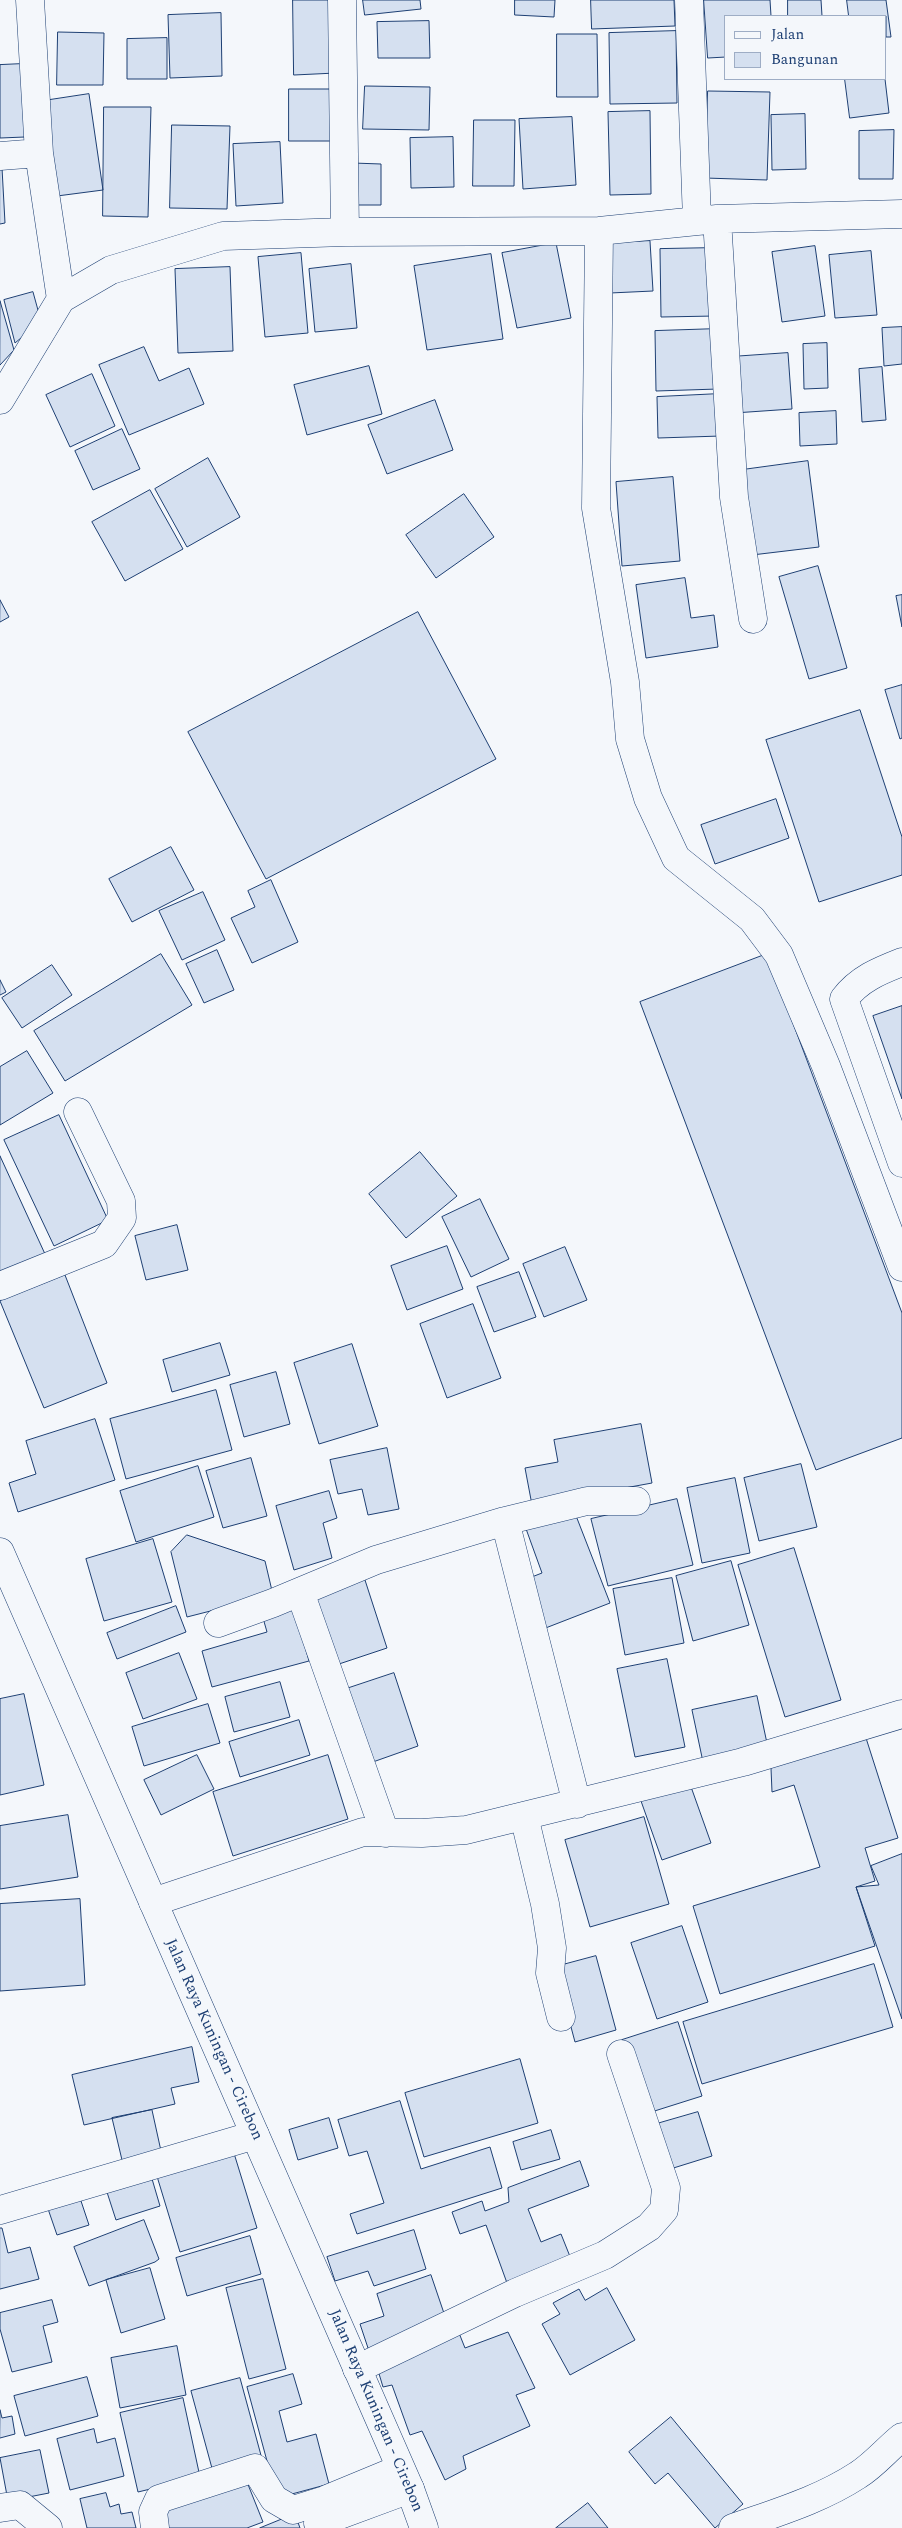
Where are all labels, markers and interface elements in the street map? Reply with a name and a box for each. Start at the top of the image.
legend [724,15,887,80]
text: Jalan [771,23,804,46]
text: Bangunan [771,48,838,71]
street label: Jalan Raya Kuningan - Cirebon [160,1936,266,2144]
street label: Jalan Raya Kuningan - Cirebon [324,2307,426,2515]

